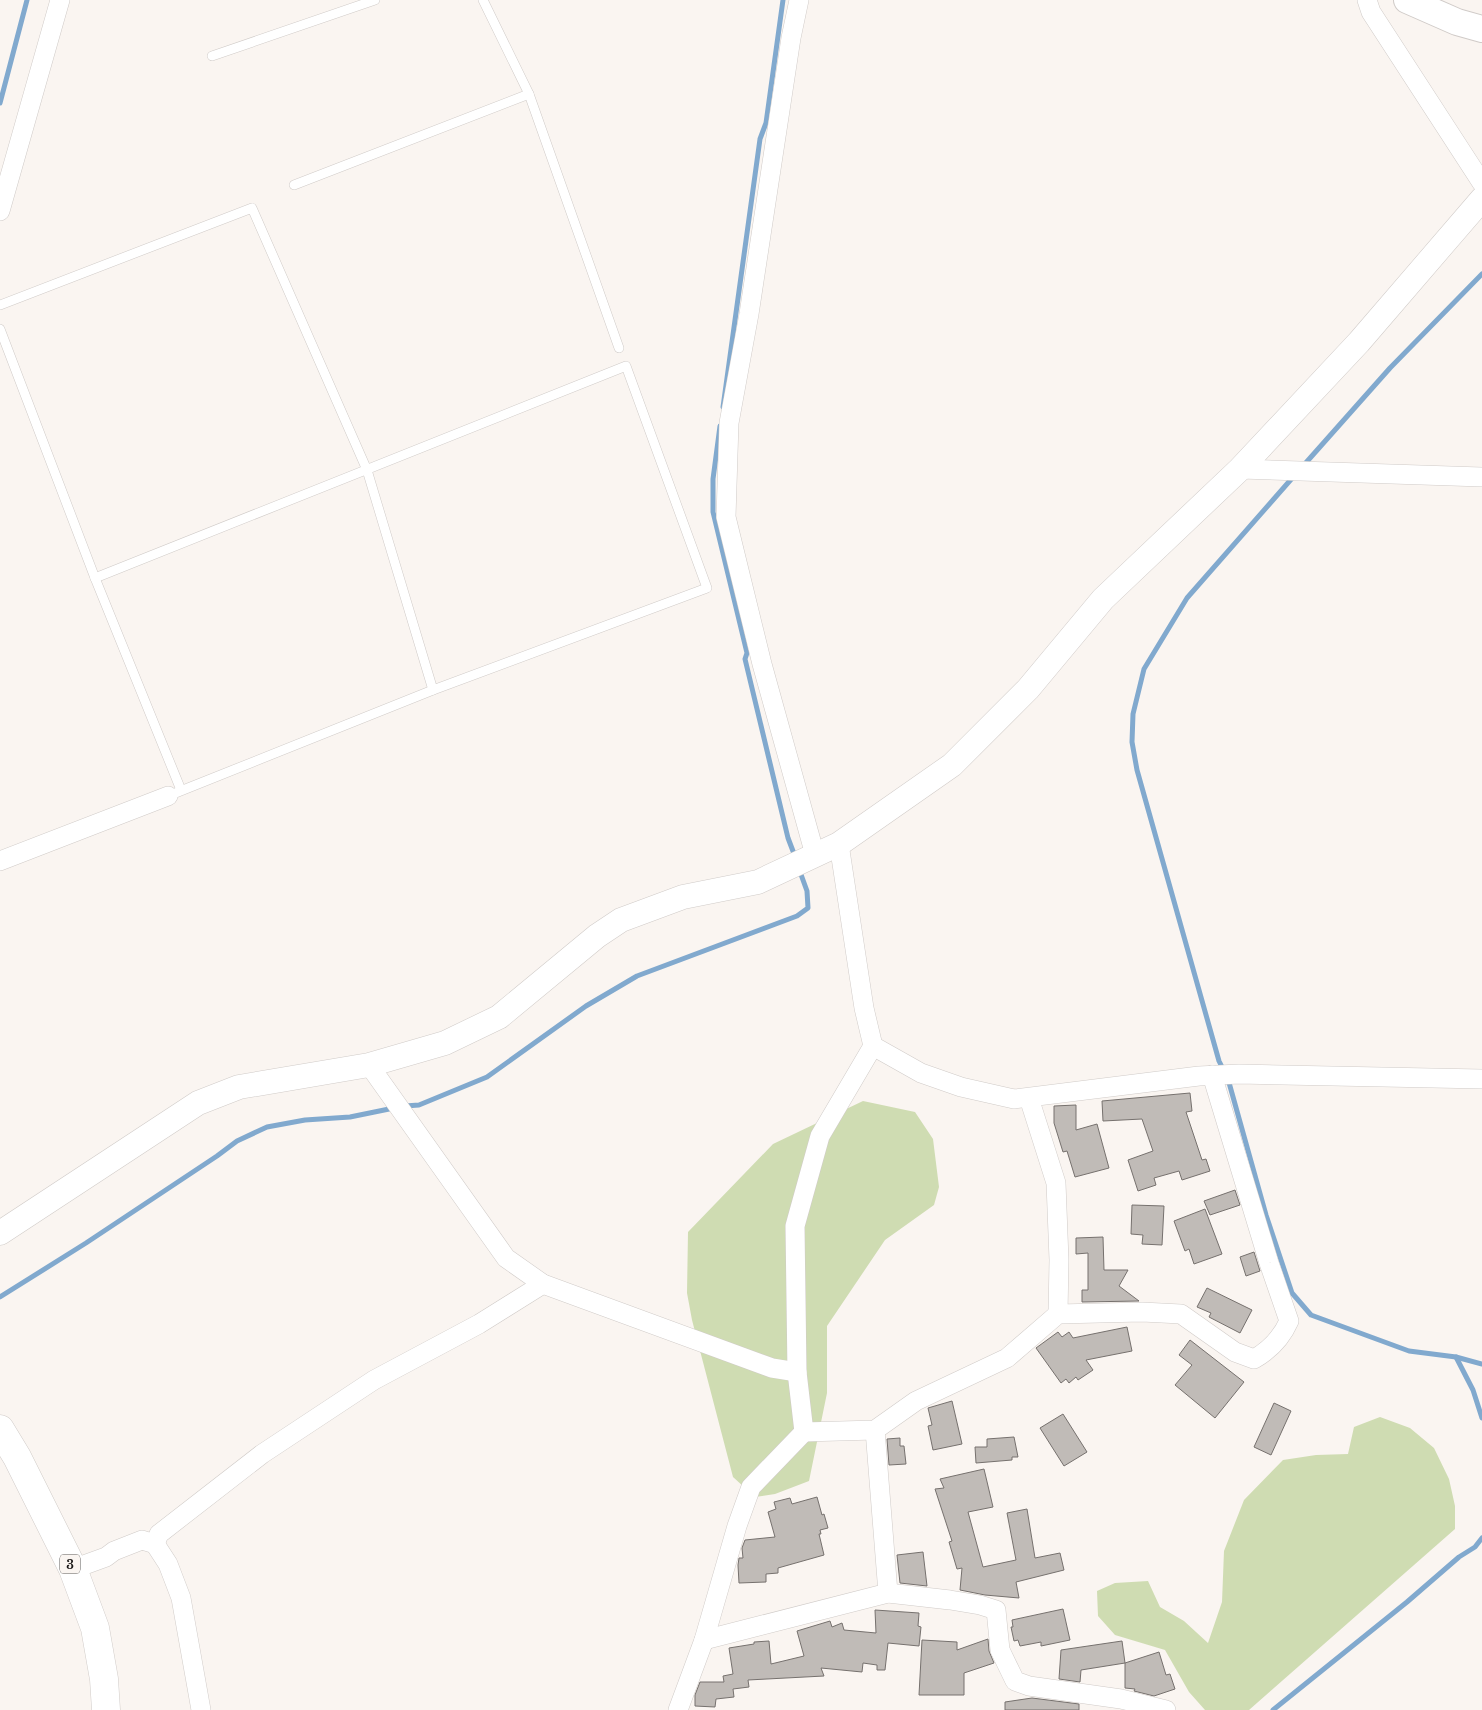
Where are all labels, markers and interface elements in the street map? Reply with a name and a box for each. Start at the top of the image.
road number: 3 [60,1555,80,1574]

